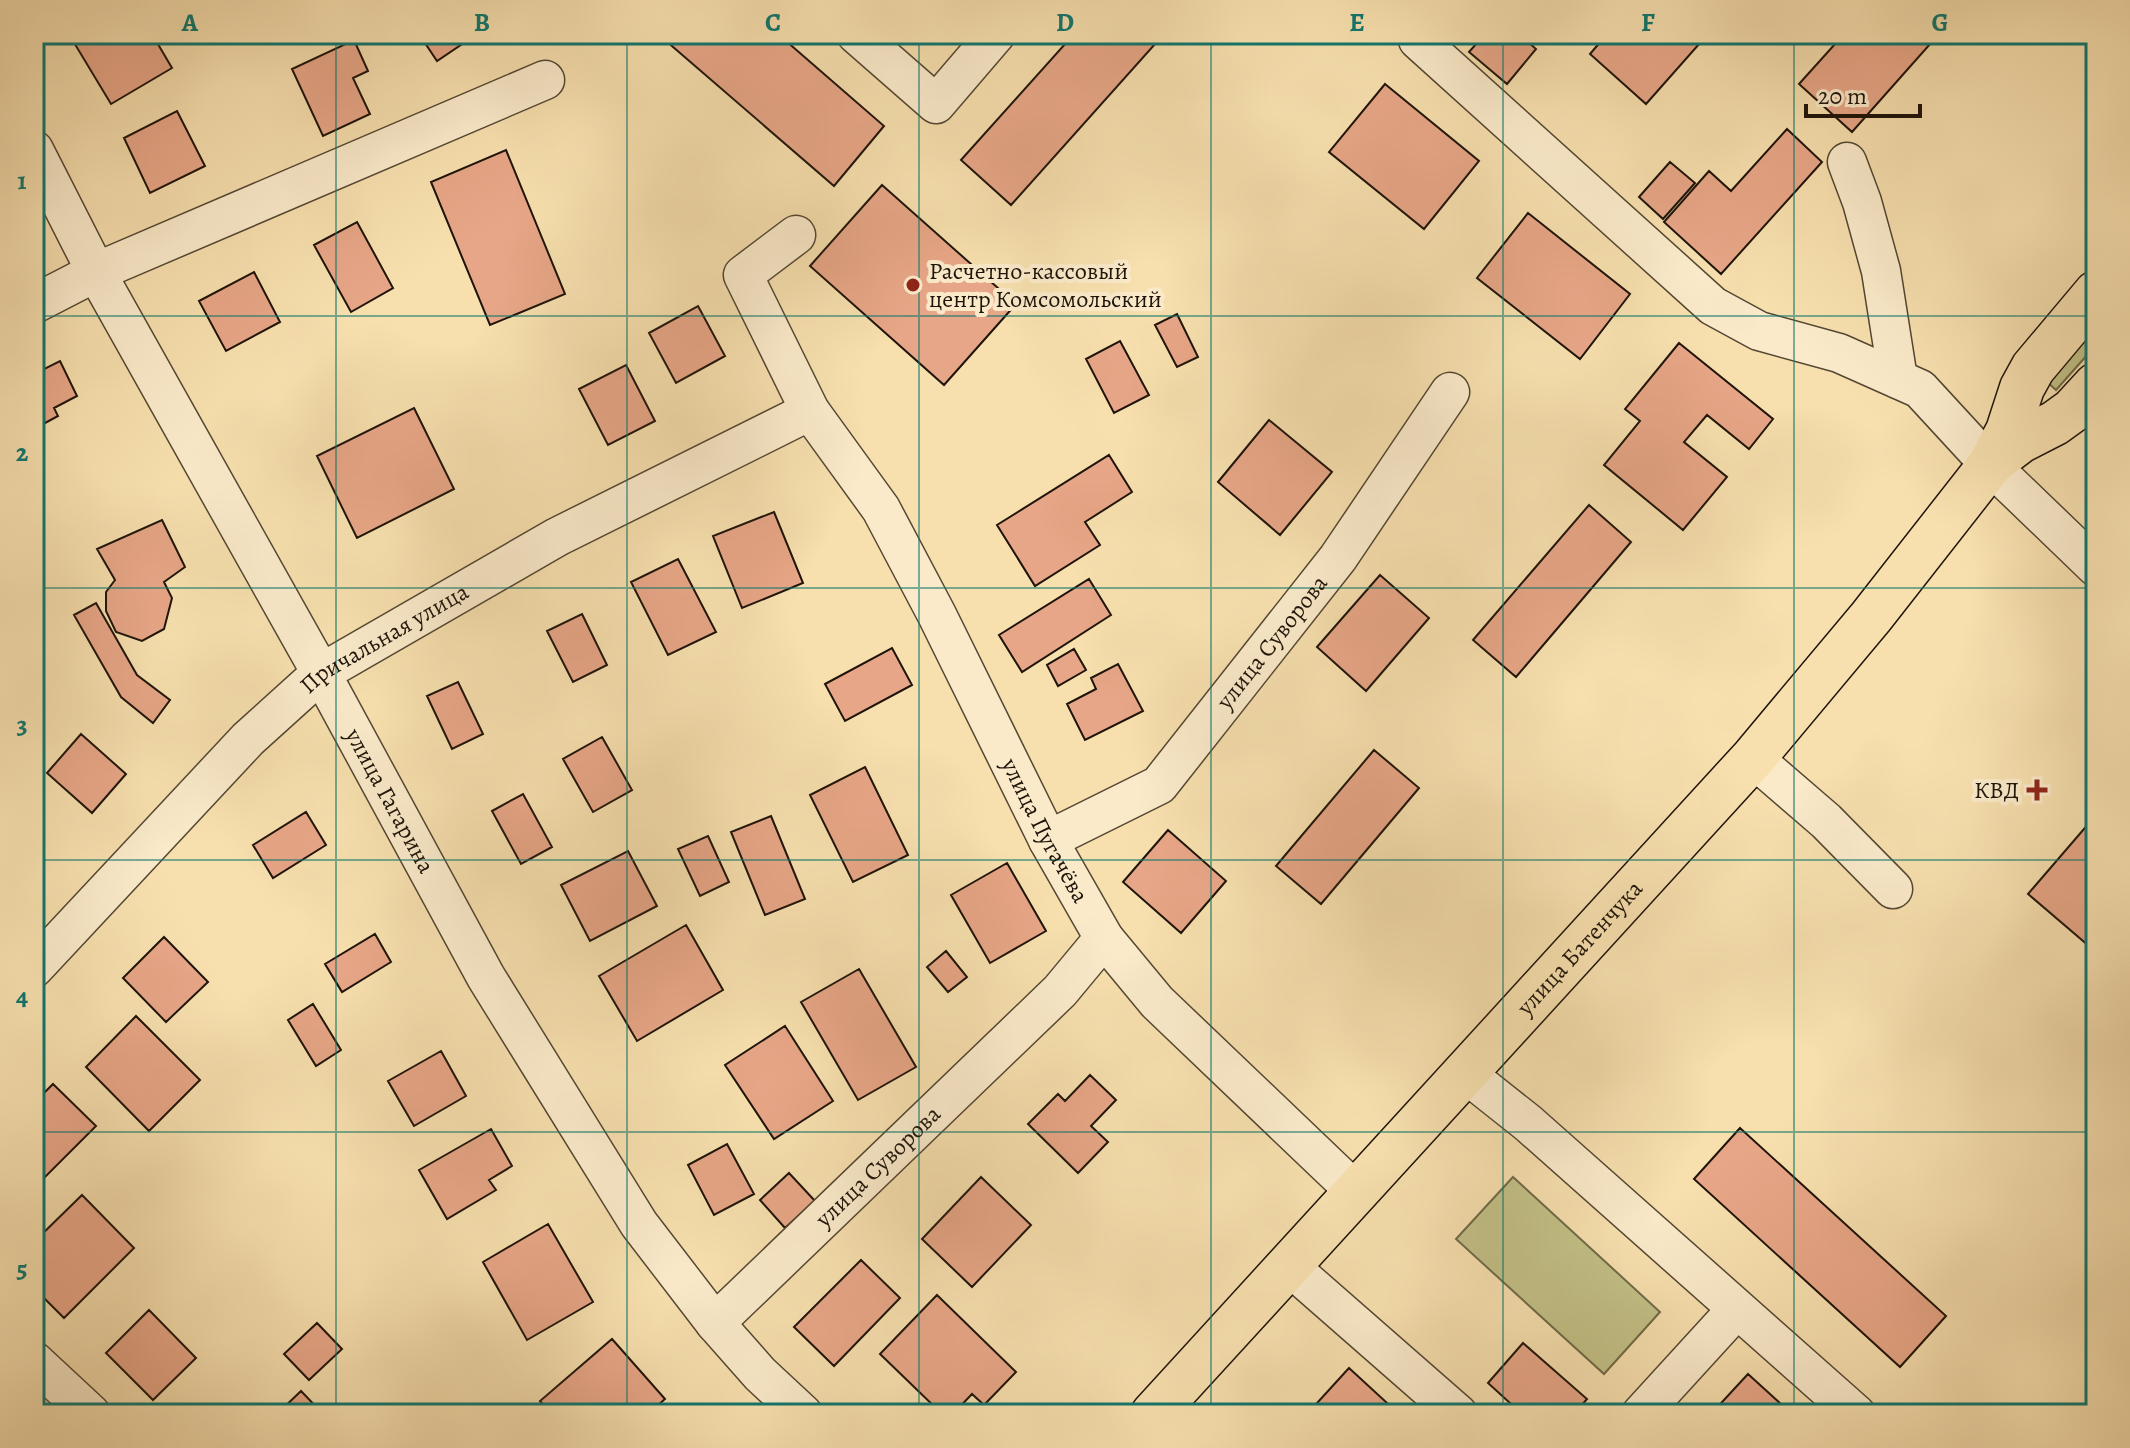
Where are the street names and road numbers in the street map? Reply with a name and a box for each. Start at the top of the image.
street label: улица Суворова [1208,568,1335,717]
street label: Причальная улица [293,575,474,701]
street label: улица Гагарина [338,722,443,879]
street label: улица Пугачёва [994,752,1097,909]
street label: улица Батенчука [1509,873,1650,1023]
street label: улица Суворова [807,1098,948,1235]

